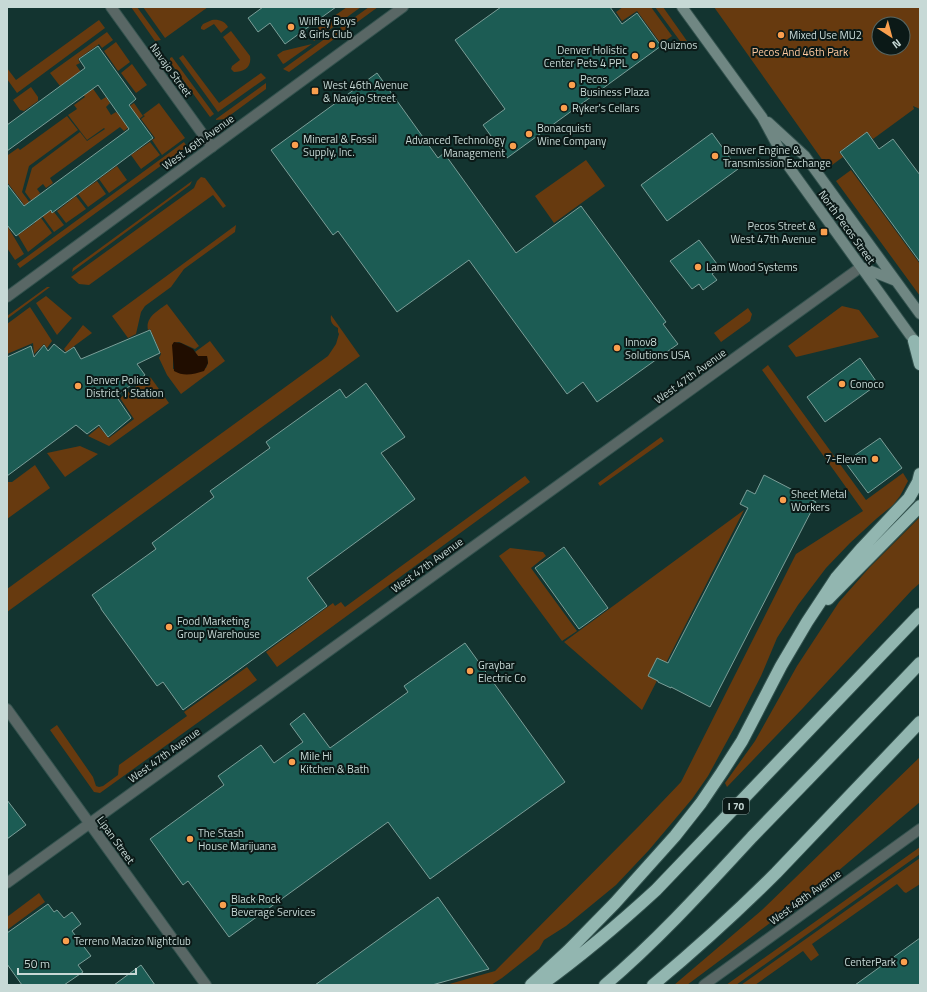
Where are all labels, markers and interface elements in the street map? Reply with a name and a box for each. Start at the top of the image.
place label: Wilfley Boys & Girls Club [299,13,356,42]
north arrow [871,16,911,56]
marker: Wilfley Boys & Girls Club [286,22,296,32]
place label: Mixed Use MU2 [789,27,862,43]
marker: Mixed Use MU2 [776,30,786,40]
text: N [889,35,905,53]
place label: Quiznos [660,37,697,53]
street label: Navajo Street [146,40,196,100]
marker: Quiznos [647,40,657,50]
place label: Denver Holistic Center Pets 4 PPL [544,42,628,71]
park label: Pecos And 46th Park [752,44,849,60]
marker: Denver Holistic Center Pets 4 PPL [630,51,640,61]
place label: Pecos Business Plaza [580,71,650,100]
place label: West 46th Avenue & Navajo Street [323,77,409,106]
marker: Pecos Business Plaza [567,80,577,90]
marker: West 46th Avenue & Navajo Street [310,86,320,96]
place label: Ryker's Cellars [572,100,639,116]
marker: Ryker's Cellars [559,103,569,113]
street label: West 46th Avenue [159,110,238,174]
place label: Bonacquisti Wine Company [537,120,607,149]
marker: Bonacquisti Wine Company [524,129,534,139]
place label: Mineral & Fossil Supply, Inc. [303,131,377,160]
place label: Advanced Technology Management [405,132,506,161]
marker: Mineral & Fossil Supply, Inc. [290,140,300,150]
marker: Advanced Technology Management [508,141,518,151]
place label: Denver Engine & Transmission Exchange [723,142,831,171]
marker: Denver Engine & Transmission Exchange [710,151,720,161]
street label: North Pecos Street [815,187,879,267]
place label: Pecos Street & West 47th Avenue [731,218,816,247]
marker: Pecos Street & West 47th Avenue [819,227,829,237]
place label: Lam Wood Systems [706,259,798,275]
marker: Lam Wood Systems [693,262,703,272]
place label: Innov8 Solutions USA [625,334,691,363]
marker: Innov8 Solutions USA [612,343,622,353]
street label: West 47th Avenue [651,344,730,408]
place label: Denver Police District 1 Station [86,372,164,401]
place label: Conoco [850,376,884,392]
marker: Conoco [837,379,847,389]
marker: Denver Police District 1 Station [73,381,83,391]
place label: 7-Eleven [825,451,867,467]
marker: 7-Eleven [870,454,880,464]
place label: Sheet Metal Workers [791,486,847,515]
marker: Sheet Metal Workers [778,495,788,505]
street label: West 47th Avenue [388,533,467,597]
place label: Food Marketing Group Warehouse [177,613,260,642]
marker: Food Marketing Group Warehouse [164,622,174,632]
place label: Graybar Electric Co [478,657,526,686]
marker: Graybar Electric Co [465,666,475,676]
street label: West 47th Avenue [125,723,204,787]
place label: Mile Hi Kitchen & Bath [300,748,369,777]
marker: Mile Hi Kitchen & Bath [287,757,297,767]
road number: I 70 [723,798,749,814]
street label: Lipan Street [93,813,139,867]
place label: The Stash House Marijuana [198,825,277,854]
marker: The Stash House Marijuana [185,834,195,844]
street label: West 48th Avenue [766,865,845,929]
place label: Black Rock Beverage Services [231,891,315,920]
marker: Black Rock Beverage Services [218,900,228,910]
place label: Terreno Macizo Nightclub [74,933,191,949]
marker: Terreno Macizo Nightclub [61,936,71,946]
scale bar [18,950,136,976]
text: 50 m [24,954,50,973]
place label: CenterPark [844,954,897,970]
marker: CenterPark [899,957,909,967]

